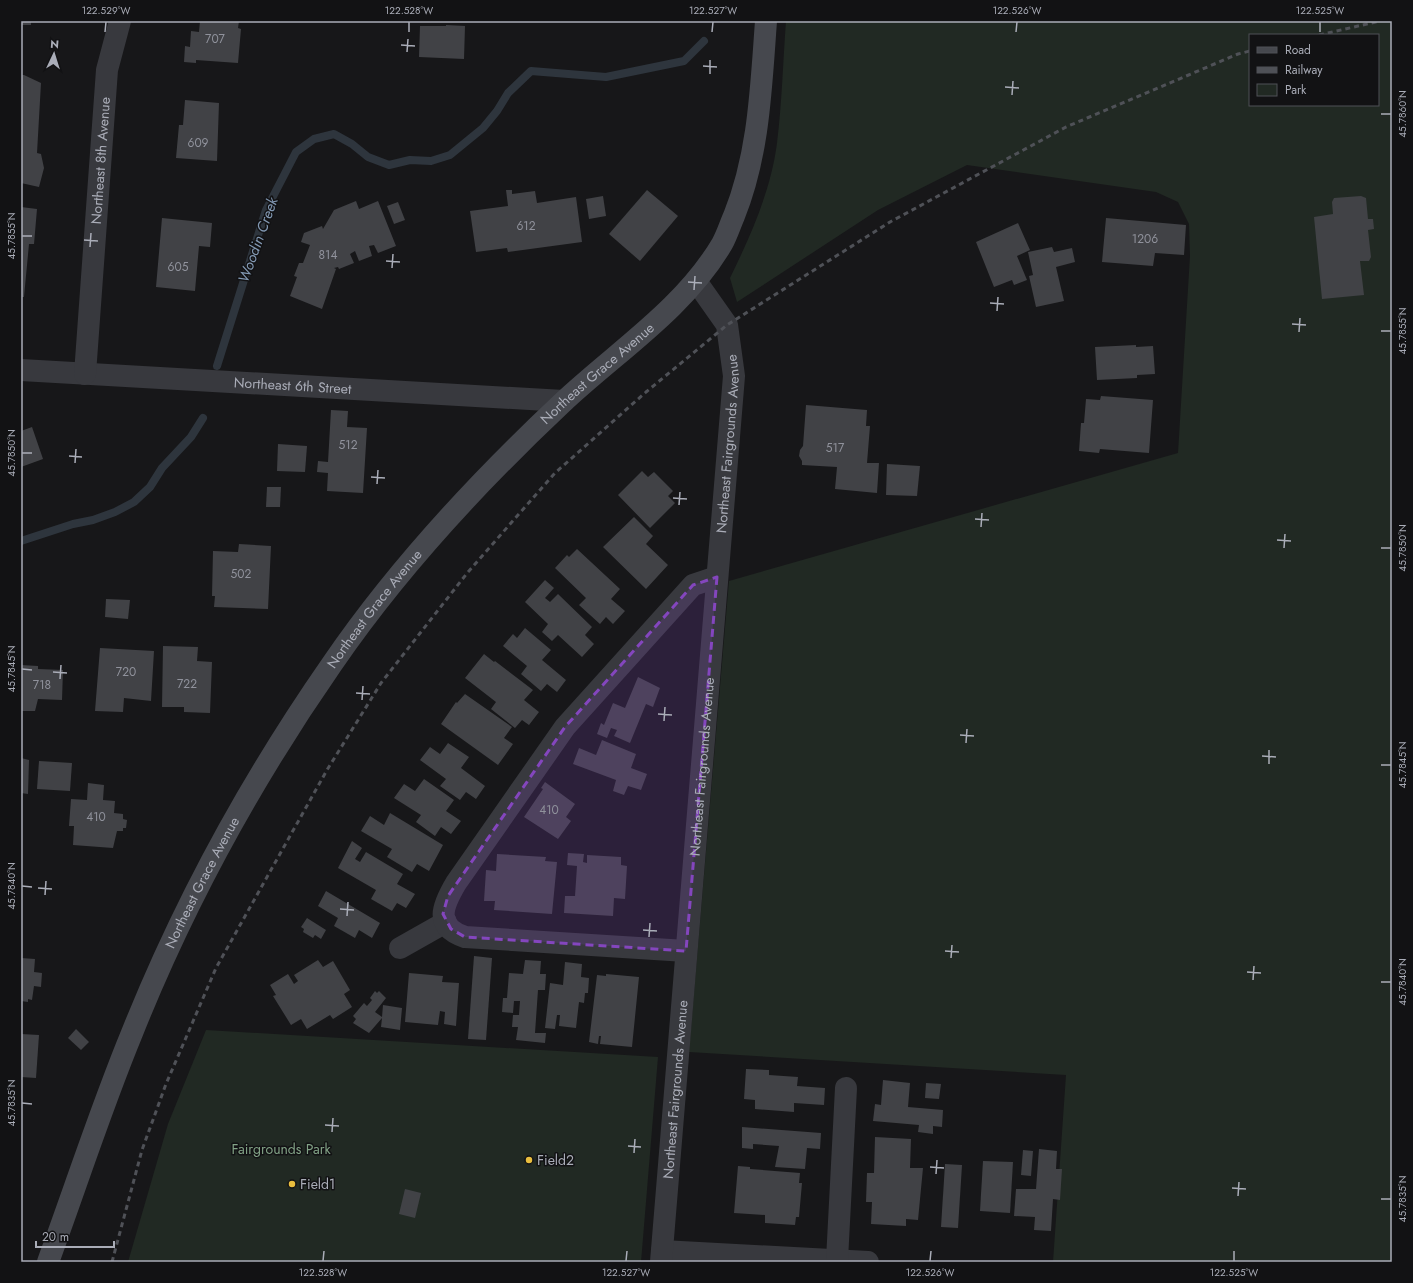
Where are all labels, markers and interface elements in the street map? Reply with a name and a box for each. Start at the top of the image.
text: 122.529°W [82,3,130,18]
text: 122.528°W [385,3,433,18]
text: 122.527°W [689,3,737,18]
text: 122.526°W [993,3,1041,18]
text: 122.525°W [1296,3,1344,18]
house number: 707 [205,30,226,48]
north arrow [34,34,74,74]
legend [1249,34,1379,106]
text: N [50,36,60,52]
text: Road [1285,41,1311,59]
text: Railway [1285,61,1323,79]
text: Park [1285,81,1307,99]
text: 45.7860°N [1395,90,1410,138]
street label: Northeast 8th Avenue [86,96,115,225]
house number: 609 [187,134,209,152]
water label: Woodin Creek [232,194,284,286]
text: 45.7855°N [4,213,19,260]
house number: 612 [516,217,536,235]
house number: 1206 [1132,230,1158,248]
house number: 814 [319,246,337,264]
house number: 605 [168,258,189,276]
text: 45.7855°N [1395,308,1410,355]
street label: Northeast Grace Avenue [536,318,658,429]
street label: Northeast Fairgrounds Avenue [711,353,744,534]
street label: Northeast 6th Street [233,372,353,399]
text: 45.7850°N [4,429,19,477]
house number: 512 [339,436,358,454]
house number: 517 [826,439,845,457]
text: 45.7850°N [1395,524,1410,572]
street label: Northeast Grace Avenue [322,545,426,672]
house number: 502 [231,565,252,583]
text: 45.7845°N [4,645,19,693]
house number: 720 [116,663,136,681]
house number: 722 [177,675,197,693]
house number: 718 [33,676,51,694]
street label: Northeast Fairgrounds Avenue [684,677,719,857]
text: 45.7845°N [1395,741,1410,789]
house number: 410 [539,801,559,819]
house number: 410 [86,808,106,826]
street label: Northeast Grace Avenue [160,813,244,952]
text: 45.7840°N [4,862,19,910]
text: 45.7840°N [1395,958,1410,1006]
street label: Northeast Fairgrounds Avenue [658,999,693,1180]
text: 45.7835°N [4,1080,19,1126]
park label: Fairgrounds Park [231,1139,331,1159]
place label: Field2 [537,1150,574,1170]
marker: Field2 [524,1155,534,1165]
place label: Field1 [300,1174,335,1194]
text: 45.7835°N [1395,1176,1410,1222]
marker: Field1 [287,1179,297,1189]
scale bar [36,1223,114,1249]
text: 20 m [42,1228,69,1246]
text: 122.528°W [299,1265,347,1280]
text: 122.527°W [602,1265,650,1280]
text: 122.526°W [906,1265,954,1280]
text: 122.525°W [1210,1265,1258,1280]

